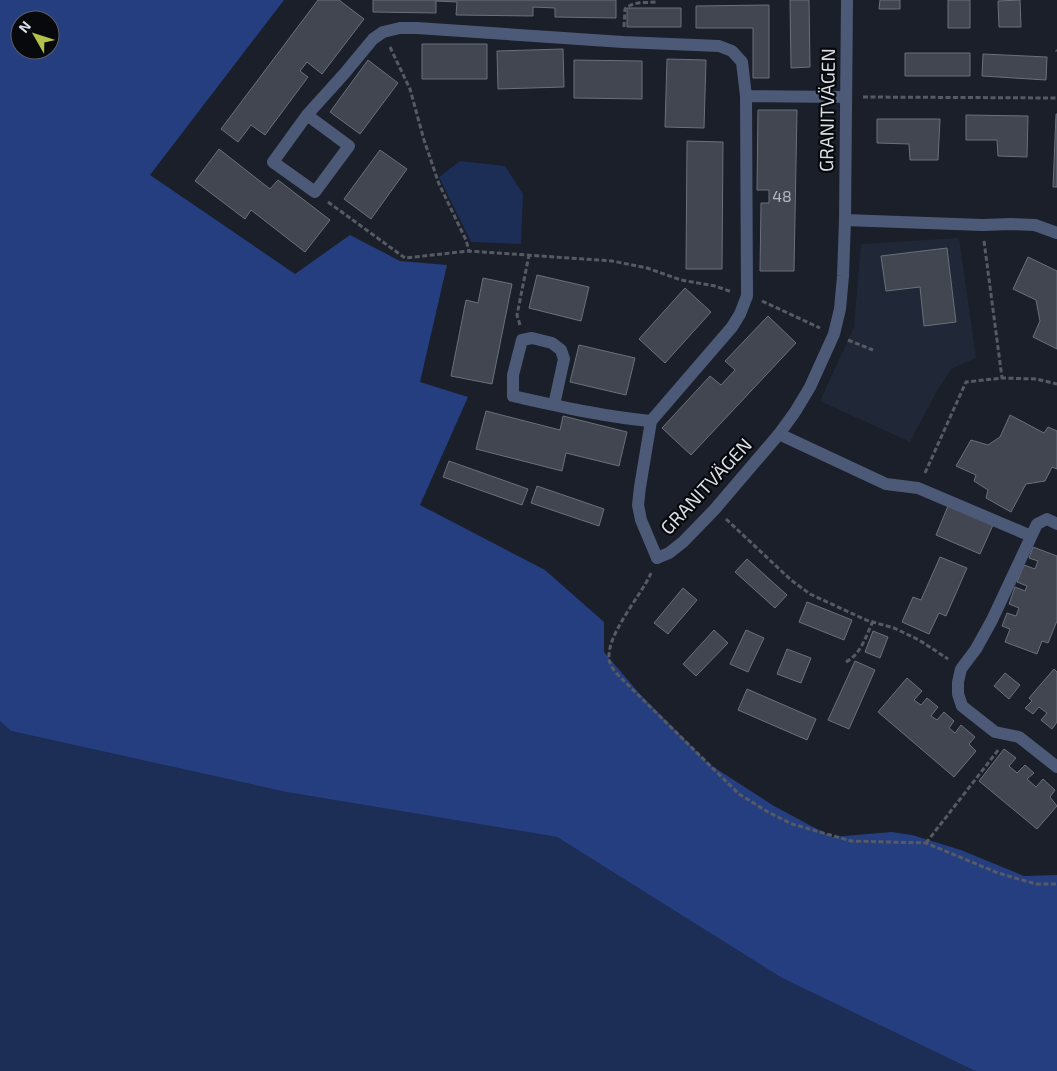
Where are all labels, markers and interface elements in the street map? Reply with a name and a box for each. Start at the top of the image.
north arrow [10,10,60,60]
text: N [15,17,34,36]
street label: GRANITVÄGEN [814,48,839,172]
house number: 48 [772,186,792,205]
street label: GRANITVÄGEN [655,433,756,539]

